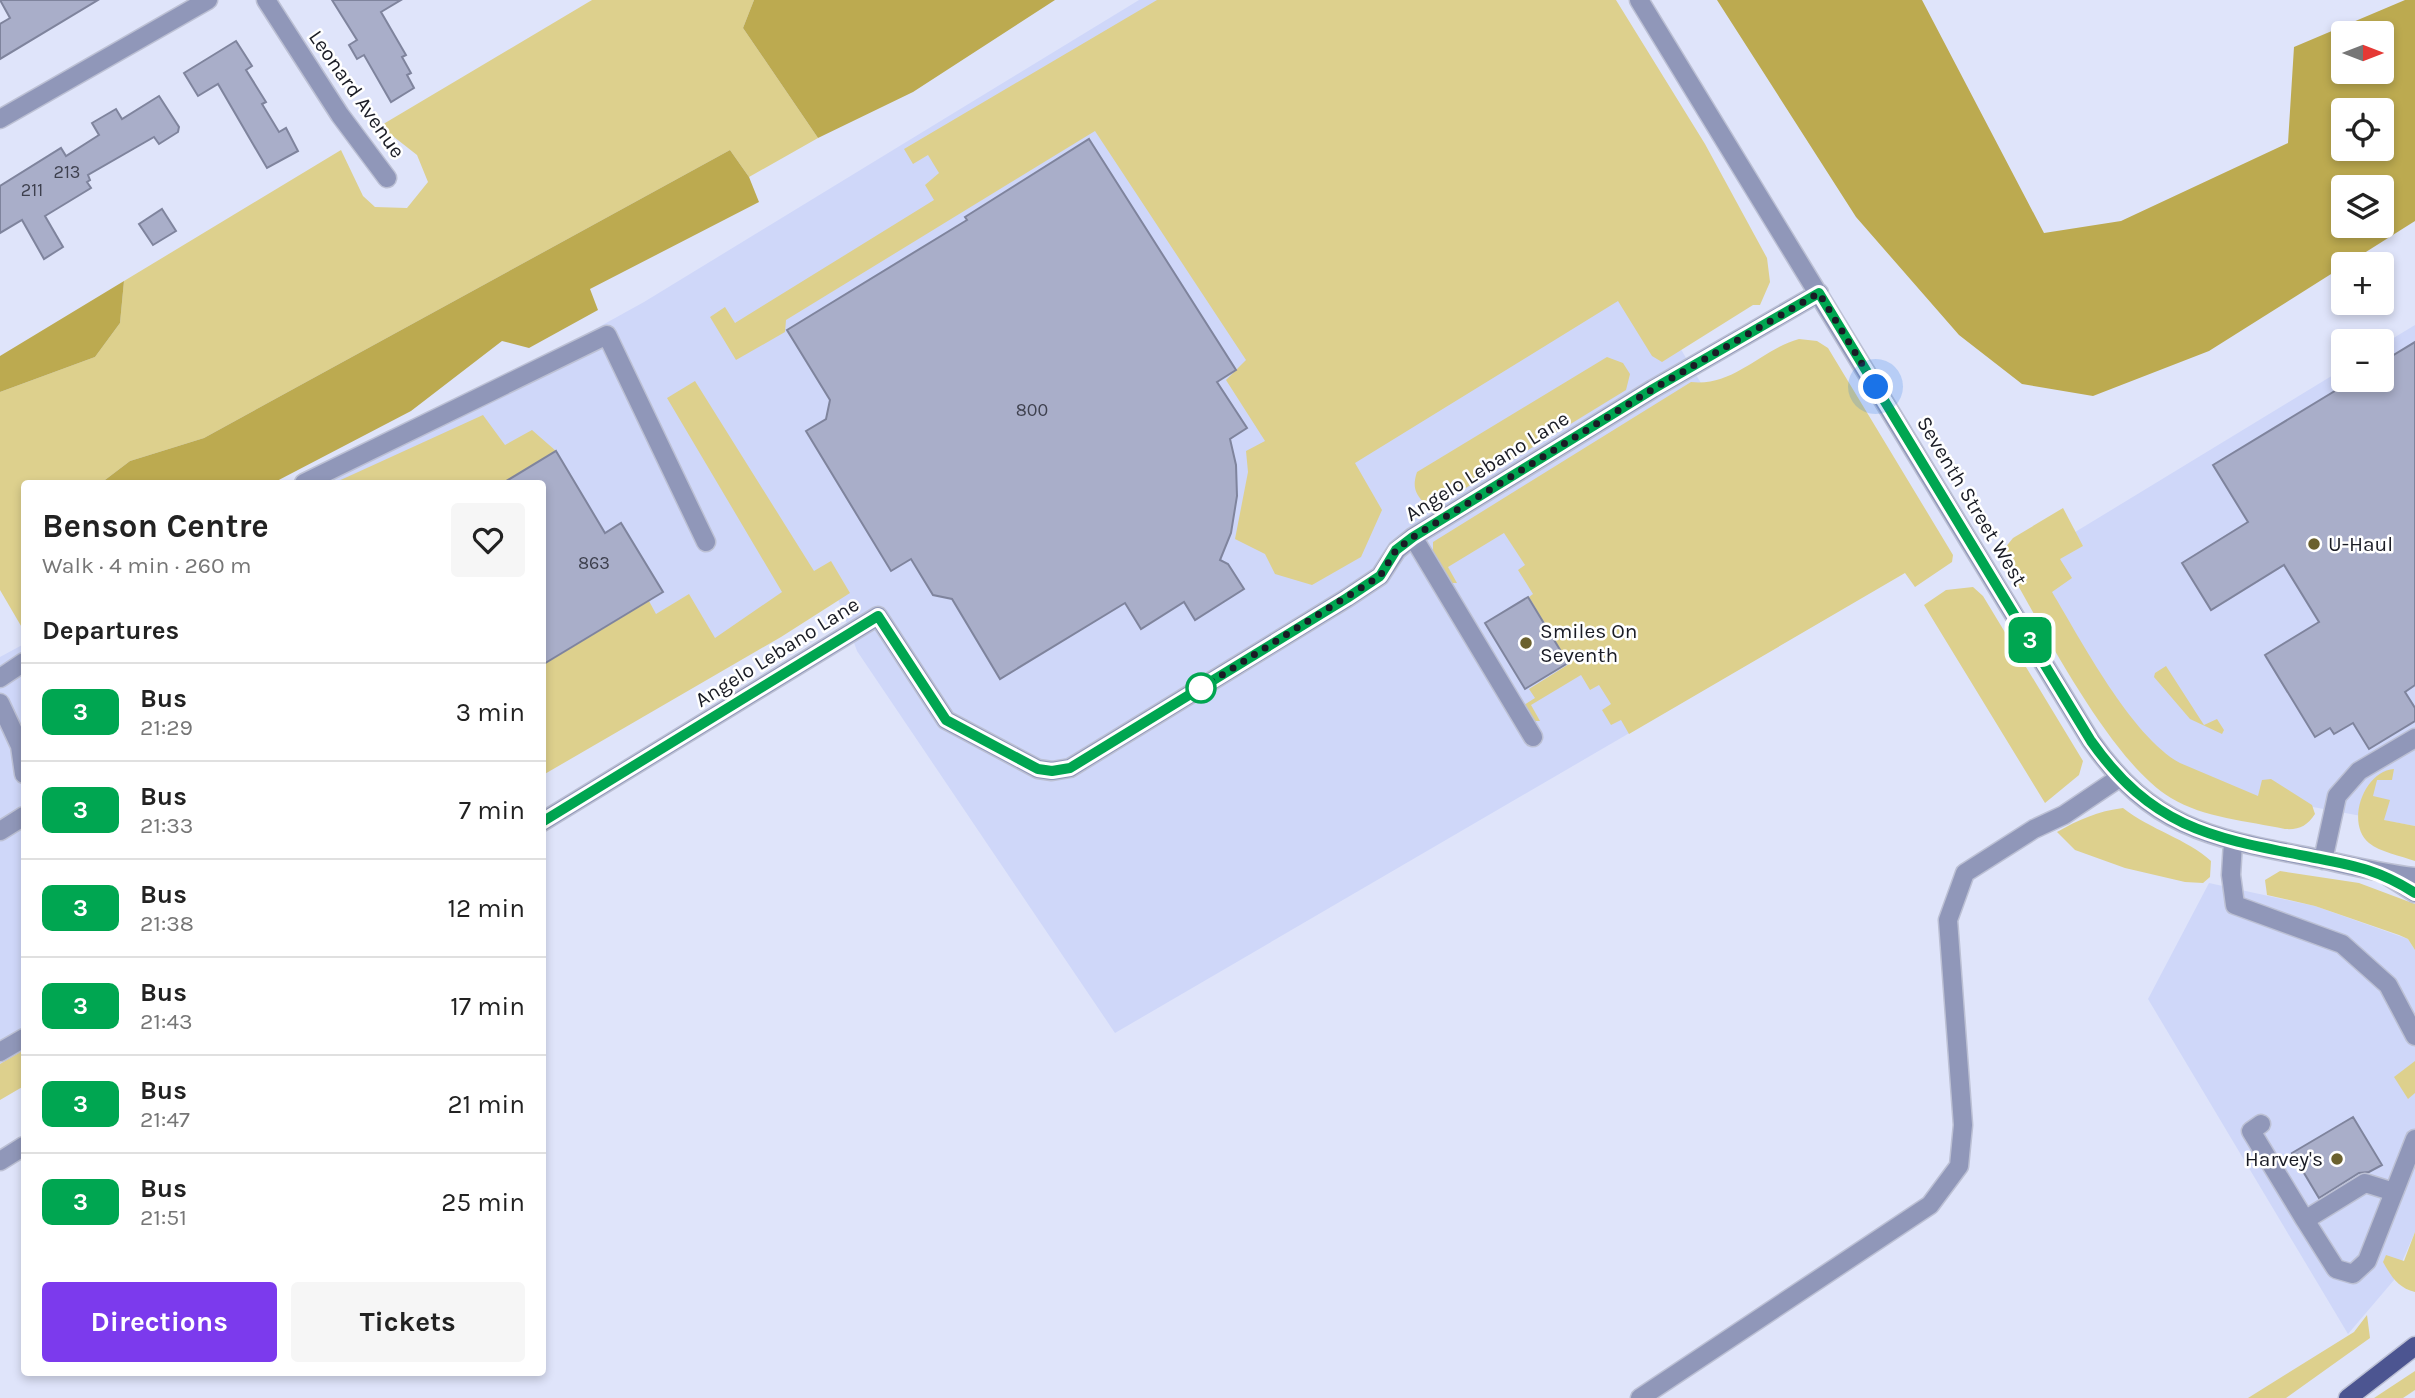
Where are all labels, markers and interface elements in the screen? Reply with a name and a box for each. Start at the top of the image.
north arrow [2331,21,2394,84]
map controls [2331,21,2394,392]
street label: Leonard Avenue [304,25,410,163]
button: locate [2331,98,2394,161]
house number: 213 [53,161,81,183]
button: layers [2331,175,2394,238]
house number: 211 [21,179,43,201]
button: + [2331,252,2394,315]
button: − [2331,329,2394,392]
your location [1858,369,1893,404]
house number: 800 [1016,399,1048,421]
street label: Angelo Lebano Lane [1401,406,1573,526]
street label: Seventh Street West [1912,412,2032,590]
button: heart [451,503,525,577]
text: Benson Centre [42,507,269,545]
place label: U-Haul [2328,532,2393,556]
marker: U-Haul [2306,536,2322,552]
text: Walk · 4 min · 260 m [42,552,252,579]
house number: 863 [578,552,610,574]
street label: Angelo Lebano Lane [691,592,863,712]
text: Departures [42,615,179,646]
line badge: 3 [2007,617,2053,663]
place label: Smiles On Seventh [1540,619,1638,667]
text: 3 [2023,626,2037,654]
marker: Smiles On Seventh [1518,635,1534,651]
unlabelled marker [1186,673,1216,703]
text: Bus [140,683,187,714]
text: 3 min [456,697,525,728]
text: 3 [73,698,88,726]
text: 21:29 [140,714,193,741]
text: Bus [140,781,187,812]
text: 7 min [459,795,525,826]
text: 3 [73,796,88,824]
text: 21:33 [140,812,193,839]
text: Bus [140,879,187,910]
text: 12 min [447,893,525,924]
text: 3 [73,894,88,922]
text: 21:38 [140,910,194,937]
text: Bus [140,977,187,1008]
text: 17 min [450,991,525,1022]
text: 3 [73,992,88,1020]
text: 21:43 [140,1008,193,1035]
text: Bus [140,1075,187,1106]
text: 21 min [447,1089,525,1120]
text: 3 [73,1090,88,1118]
text: 21:47 [140,1106,190,1133]
place label: Harvey's [2245,1147,2323,1171]
marker: Harvey's [2329,1151,2345,1167]
text: Bus [140,1173,187,1204]
text: 25 min [441,1187,525,1218]
text: 3 [73,1188,88,1216]
text: 21:51 [140,1204,187,1231]
button: Directions [42,1282,277,1362]
button: Tickets [291,1282,525,1362]

